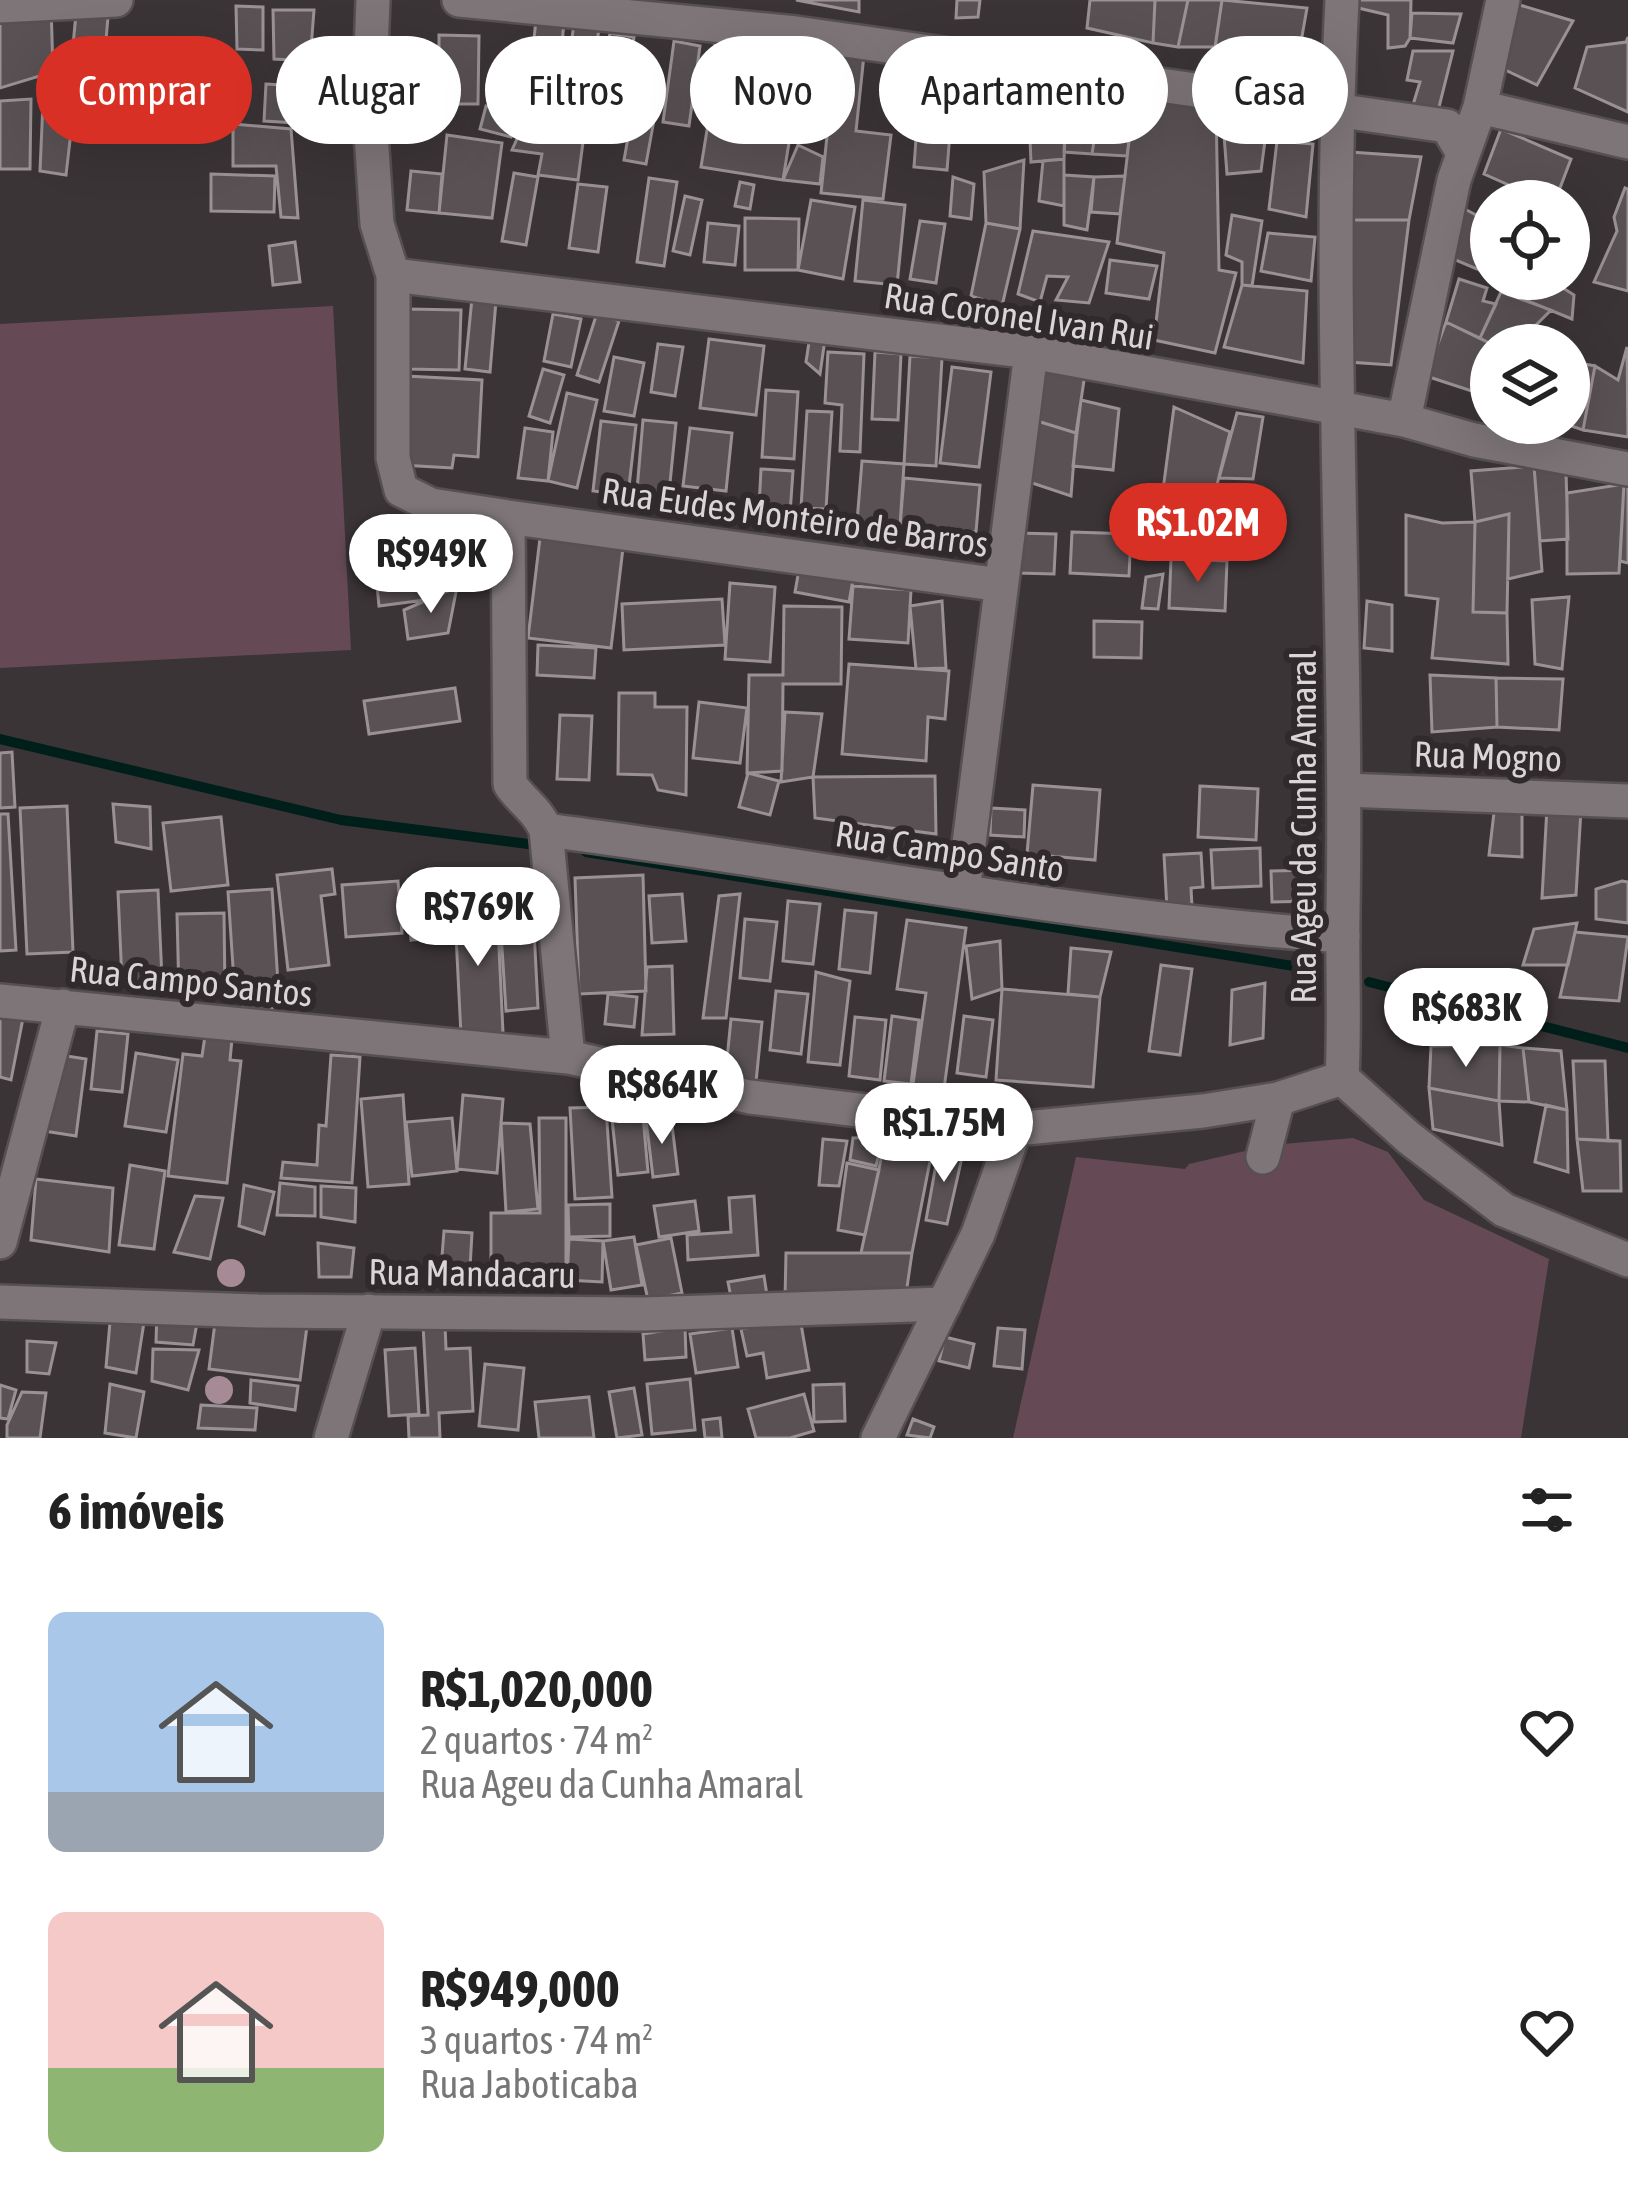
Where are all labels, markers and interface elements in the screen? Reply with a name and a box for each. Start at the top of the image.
chip: Comprar [36,36,252,144]
chip: Alugar [276,36,461,144]
chip: Filtros [485,36,666,144]
chip: Novo [690,36,855,144]
chip: Apartamento [879,36,1168,144]
chip: Casa [1192,36,1348,144]
map controls [1470,180,1590,444]
button: locate [1470,180,1590,300]
street label: Rua Coronel Ivan Rui [881,274,1157,358]
button: layers [1470,324,1590,444]
street label: Rua Eudes Monteiro de Barros [599,469,991,565]
pin: R$1.02M [1087,483,1309,585]
text: R$1.02M [1136,500,1260,544]
pin: R$949K [333,514,529,616]
text: R$949K [376,531,486,575]
street label: Rua Ageu da Cunha Amaral [1282,650,1324,1004]
street label: Rua Mogno [1413,732,1563,780]
street label: Rua Campo Santo [833,812,1067,890]
pin: R$769K [380,867,576,969]
text: R$769K [423,884,533,928]
street label: Rua Campo Santos [68,947,314,1015]
pin: R$683K [1368,968,1564,1070]
text: R$683K [1411,985,1521,1029]
pin: R$864K [564,1045,760,1147]
text: R$864K [607,1062,717,1106]
pin: R$1.75M [833,1083,1055,1185]
text: R$1.75M [882,1100,1006,1144]
street label: Rua Mandacaru [368,1250,576,1296]
icon: filters [1514,1477,1580,1543]
text: 6 imóveis [48,1481,224,1540]
text: R$1,020,000 [420,1659,653,1718]
icon: home [144,1660,288,1804]
icon: heart [1514,1699,1580,1765]
text: 2 quartos · 74 m² [420,1718,653,1762]
text: Rua Ageu da Cunha Amaral [420,1762,803,1806]
text: R$949,000 [420,1959,620,2018]
icon: home [144,1960,288,2104]
icon: heart [1514,1999,1580,2065]
text: 3 quartos · 74 m² [420,2018,653,2062]
text: Rua Jaboticaba [420,2062,639,2106]

